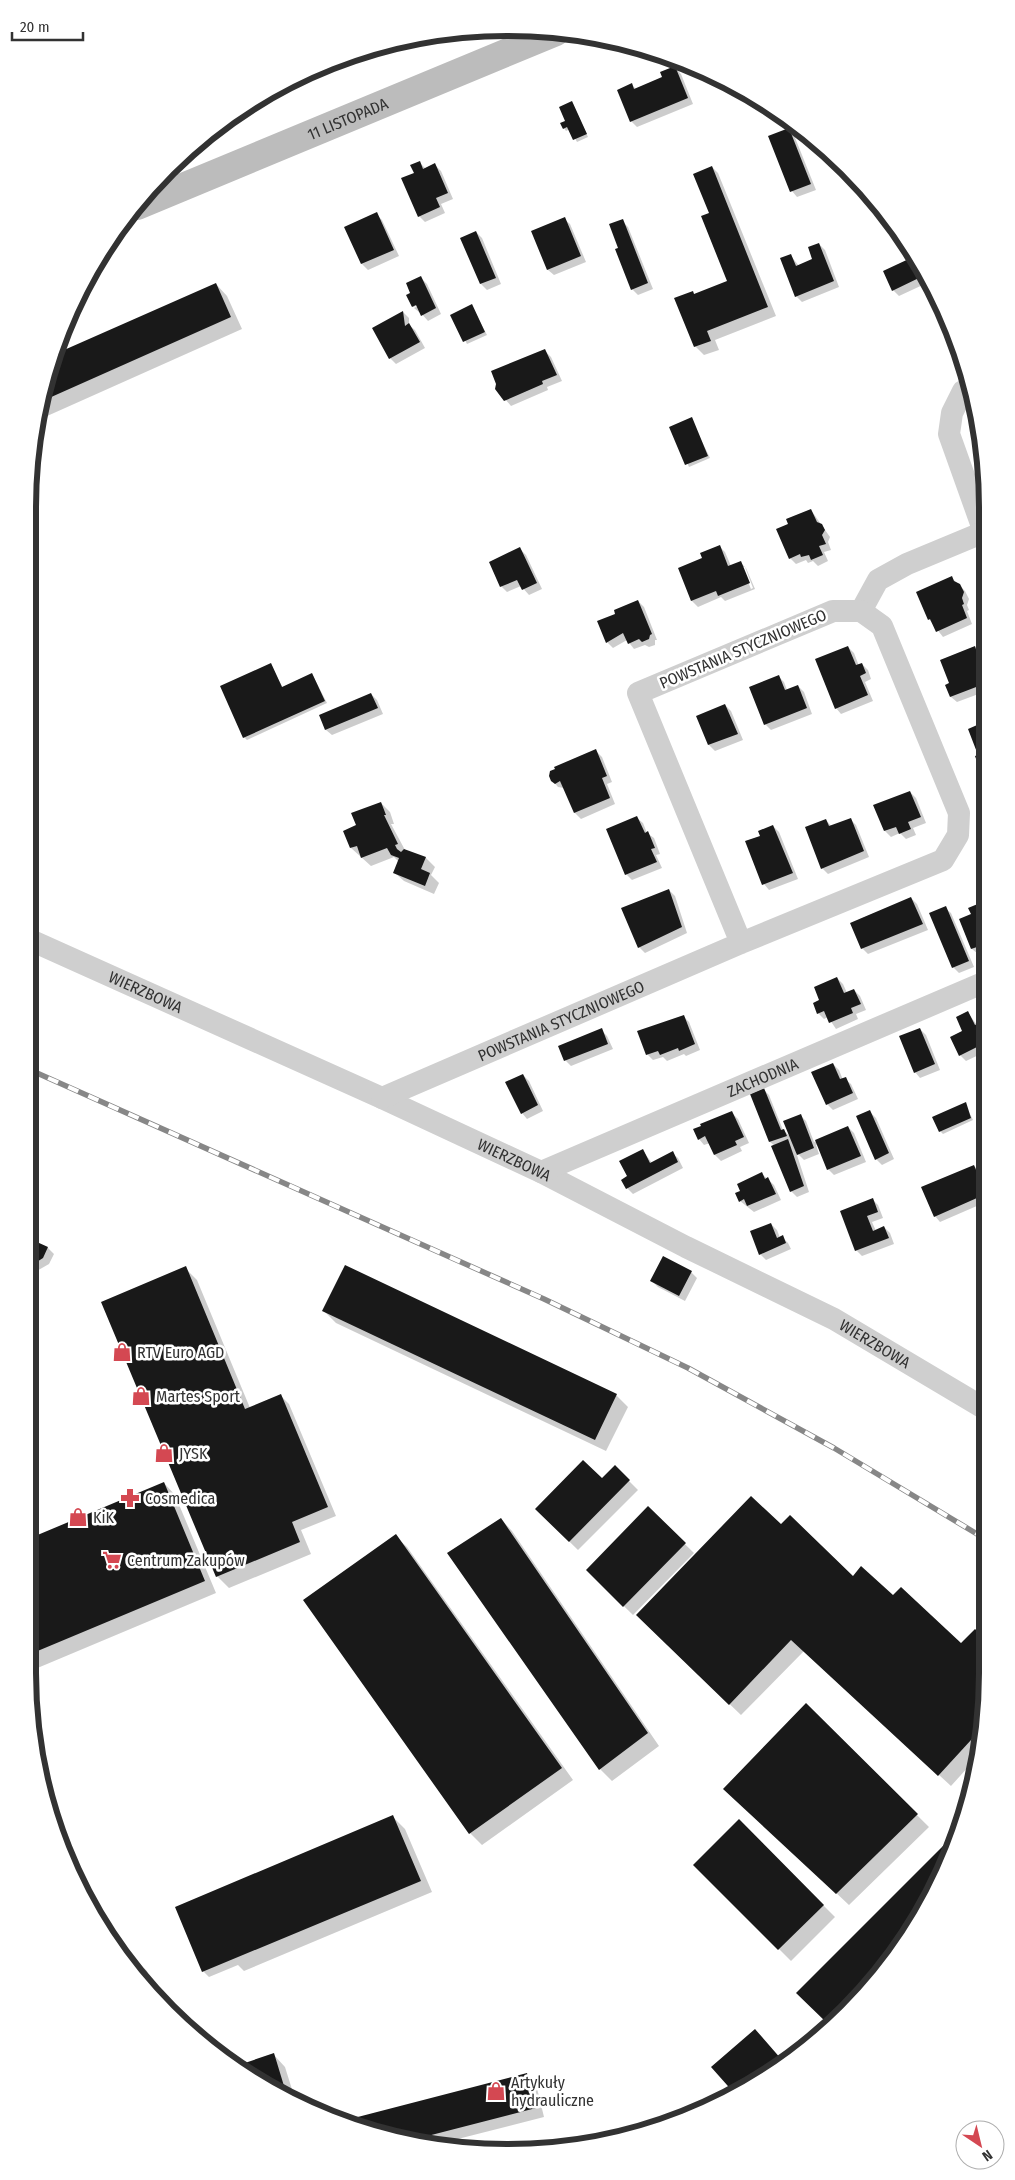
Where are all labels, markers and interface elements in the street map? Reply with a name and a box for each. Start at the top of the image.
scale bar [12,10,84,42]
text: 20 m [20,18,50,36]
street label: 11 LISTOPADA [305,93,391,144]
street label: POWSTANIA STYCZNIOWEGO [657,605,829,693]
street label: WIERZBOWA [106,967,186,1017]
street label: POWSTANIA STYCZNIOWEGO [475,976,647,1065]
street label: ZACHODNIA [724,1053,801,1101]
street label: WIERZBOWA [474,1134,555,1185]
street label: WIERZBOWA [836,1315,914,1372]
shop icon: RTV Euro AGD [111,1341,133,1363]
place label: RTV Euro AGD [137,1343,224,1362]
shop icon: Martes Sport [130,1385,152,1407]
place label: Martes Sport [156,1387,241,1406]
shop icon: JYSK [153,1442,175,1464]
place label: JYSK [179,1444,208,1463]
pharmacy icon: Cosmedica [119,1487,141,1509]
place label: Cosmedica [145,1489,216,1508]
shop icon: KiK [67,1506,89,1528]
place label: KiK [93,1508,114,1527]
supermarket icon: Centrum Zakupów [101,1549,123,1571]
place label: Centrum Zakupów [127,1551,245,1570]
place label: Artykuły hydrauliczne [511,2073,594,2110]
shop icon: Artykuły hydrauliczne [485,2080,507,2102]
north arrow [955,2120,1005,2170]
text: N [979,2146,995,2165]

